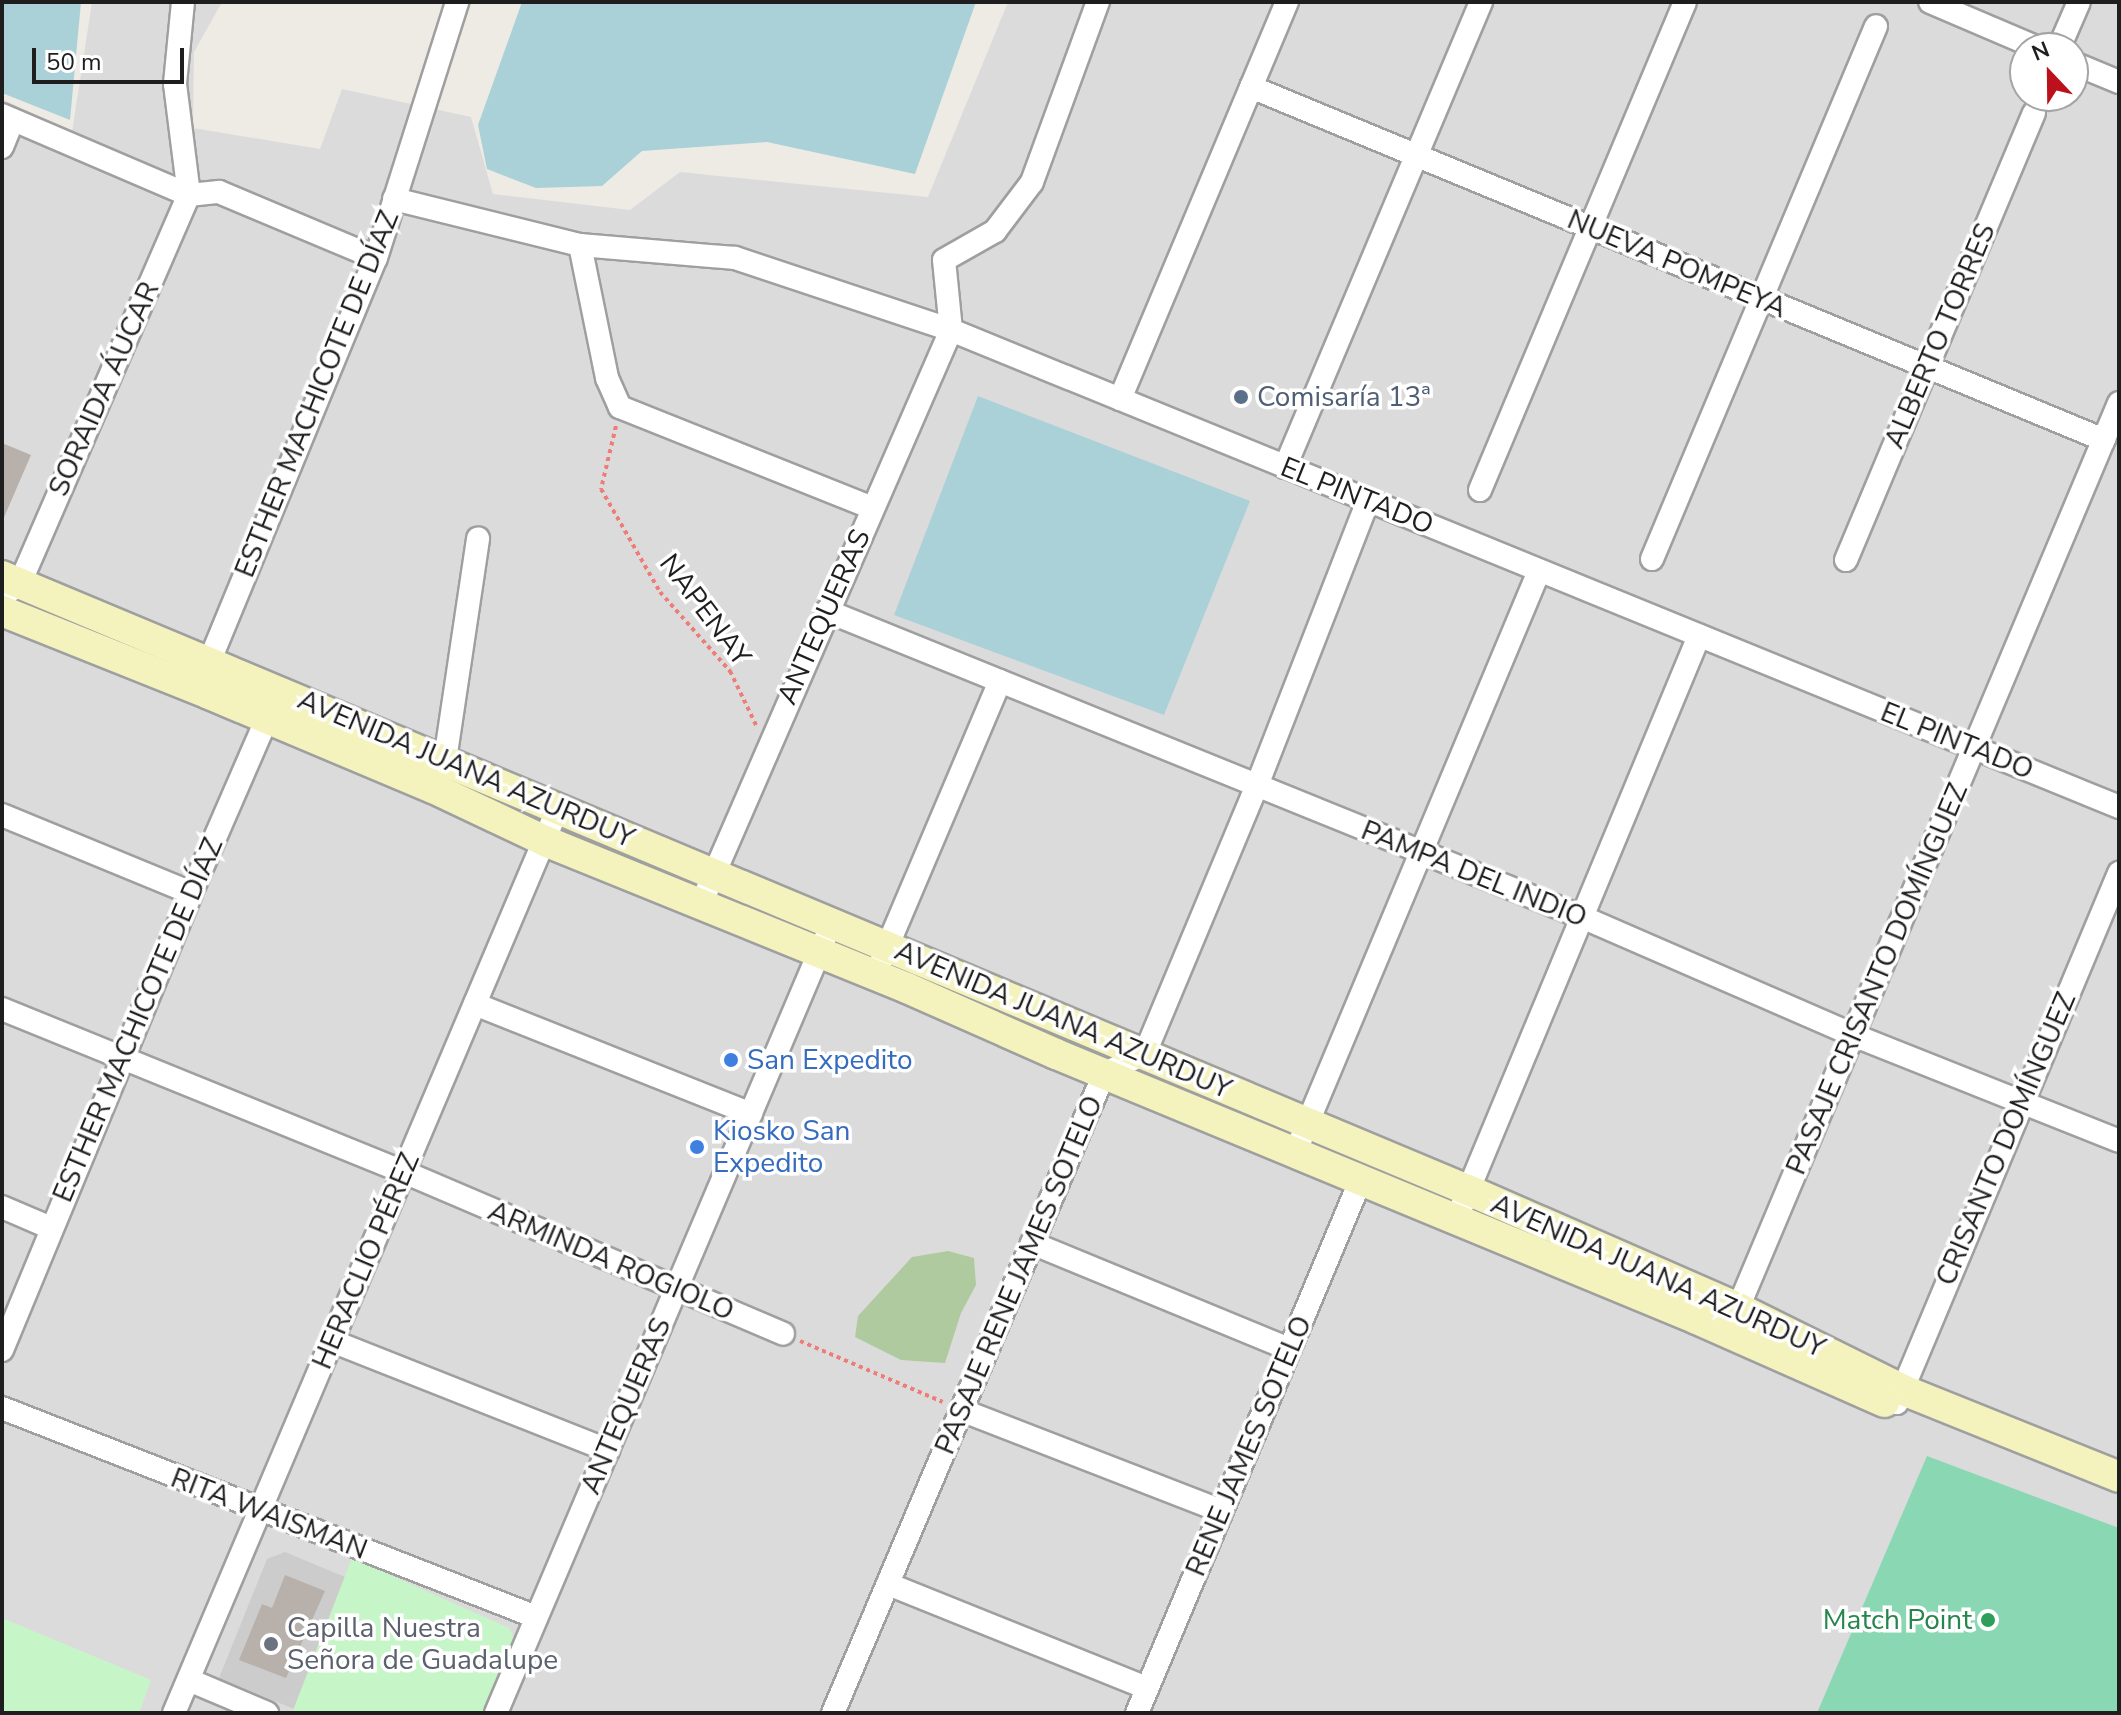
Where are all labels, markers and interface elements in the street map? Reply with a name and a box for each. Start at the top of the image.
scale bar [36,32,188,82]
north arrow [2009,32,2089,112]
text: N [2028,35,2054,69]
text: 50 m [46,46,102,78]
street label: NUEVA POMPEYA [1562,203,1792,325]
street label: ESTHER MACHICOTE DE DÍAZ [228,206,406,582]
street label: ALBERTO TORRES [1877,218,2003,454]
street label: SORAIDA ÁUCAR [42,277,166,501]
place label: Comisaría 13ª [1257,380,1431,414]
marker: Comisaría 13ª [1232,388,1250,406]
street label: EL PINTADO [1276,450,1438,542]
street label: ANTEQUERAS [770,524,878,710]
street label: NAPENAY [652,548,758,672]
street label: AVENIDA JUANA AZURDUY [293,683,639,855]
street label: EL PINTADO [1876,695,2038,787]
street label: PASAJE CRISANTO DOMÍNGUEZ [1779,778,1975,1180]
street label: PAMPA DEL INDIO [1356,813,1592,935]
street label: ESTHER MACHICOTE DE DÍAZ [46,833,230,1207]
street label: AVENIDA JUANA AZURDUY [890,934,1236,1106]
street label: CRISANTO DOMÍNGUEZ [1929,987,2083,1291]
place label: San Expedito [747,1043,912,1077]
marker: San Expedito [722,1051,740,1069]
street label: PASAJE RENE JAMES SOTELO [928,1091,1110,1459]
place label: Kiosko San Expedito [713,1114,850,1180]
marker: Kiosko San Expedito [688,1138,706,1156]
street label: HERACLIO PÉREZ [305,1148,427,1374]
street label: AVENIDA JUANA AZURDUY [1486,1187,1830,1365]
street label: ARMINDA ROGIOLO [483,1194,739,1328]
street label: RENE JAMES SOTELO [1179,1311,1319,1581]
street label: ANTEQUERAS [574,1313,678,1499]
street label: RITA WAISMAN [166,1461,372,1567]
place label: Match Point [1823,1603,1972,1637]
place label: Capilla Nuestra Señora de Guadalupe [287,1611,558,1677]
marker: Match Point [1979,1611,1997,1629]
marker: Capilla Nuestra Señora de Guadalupe [262,1635,280,1653]

